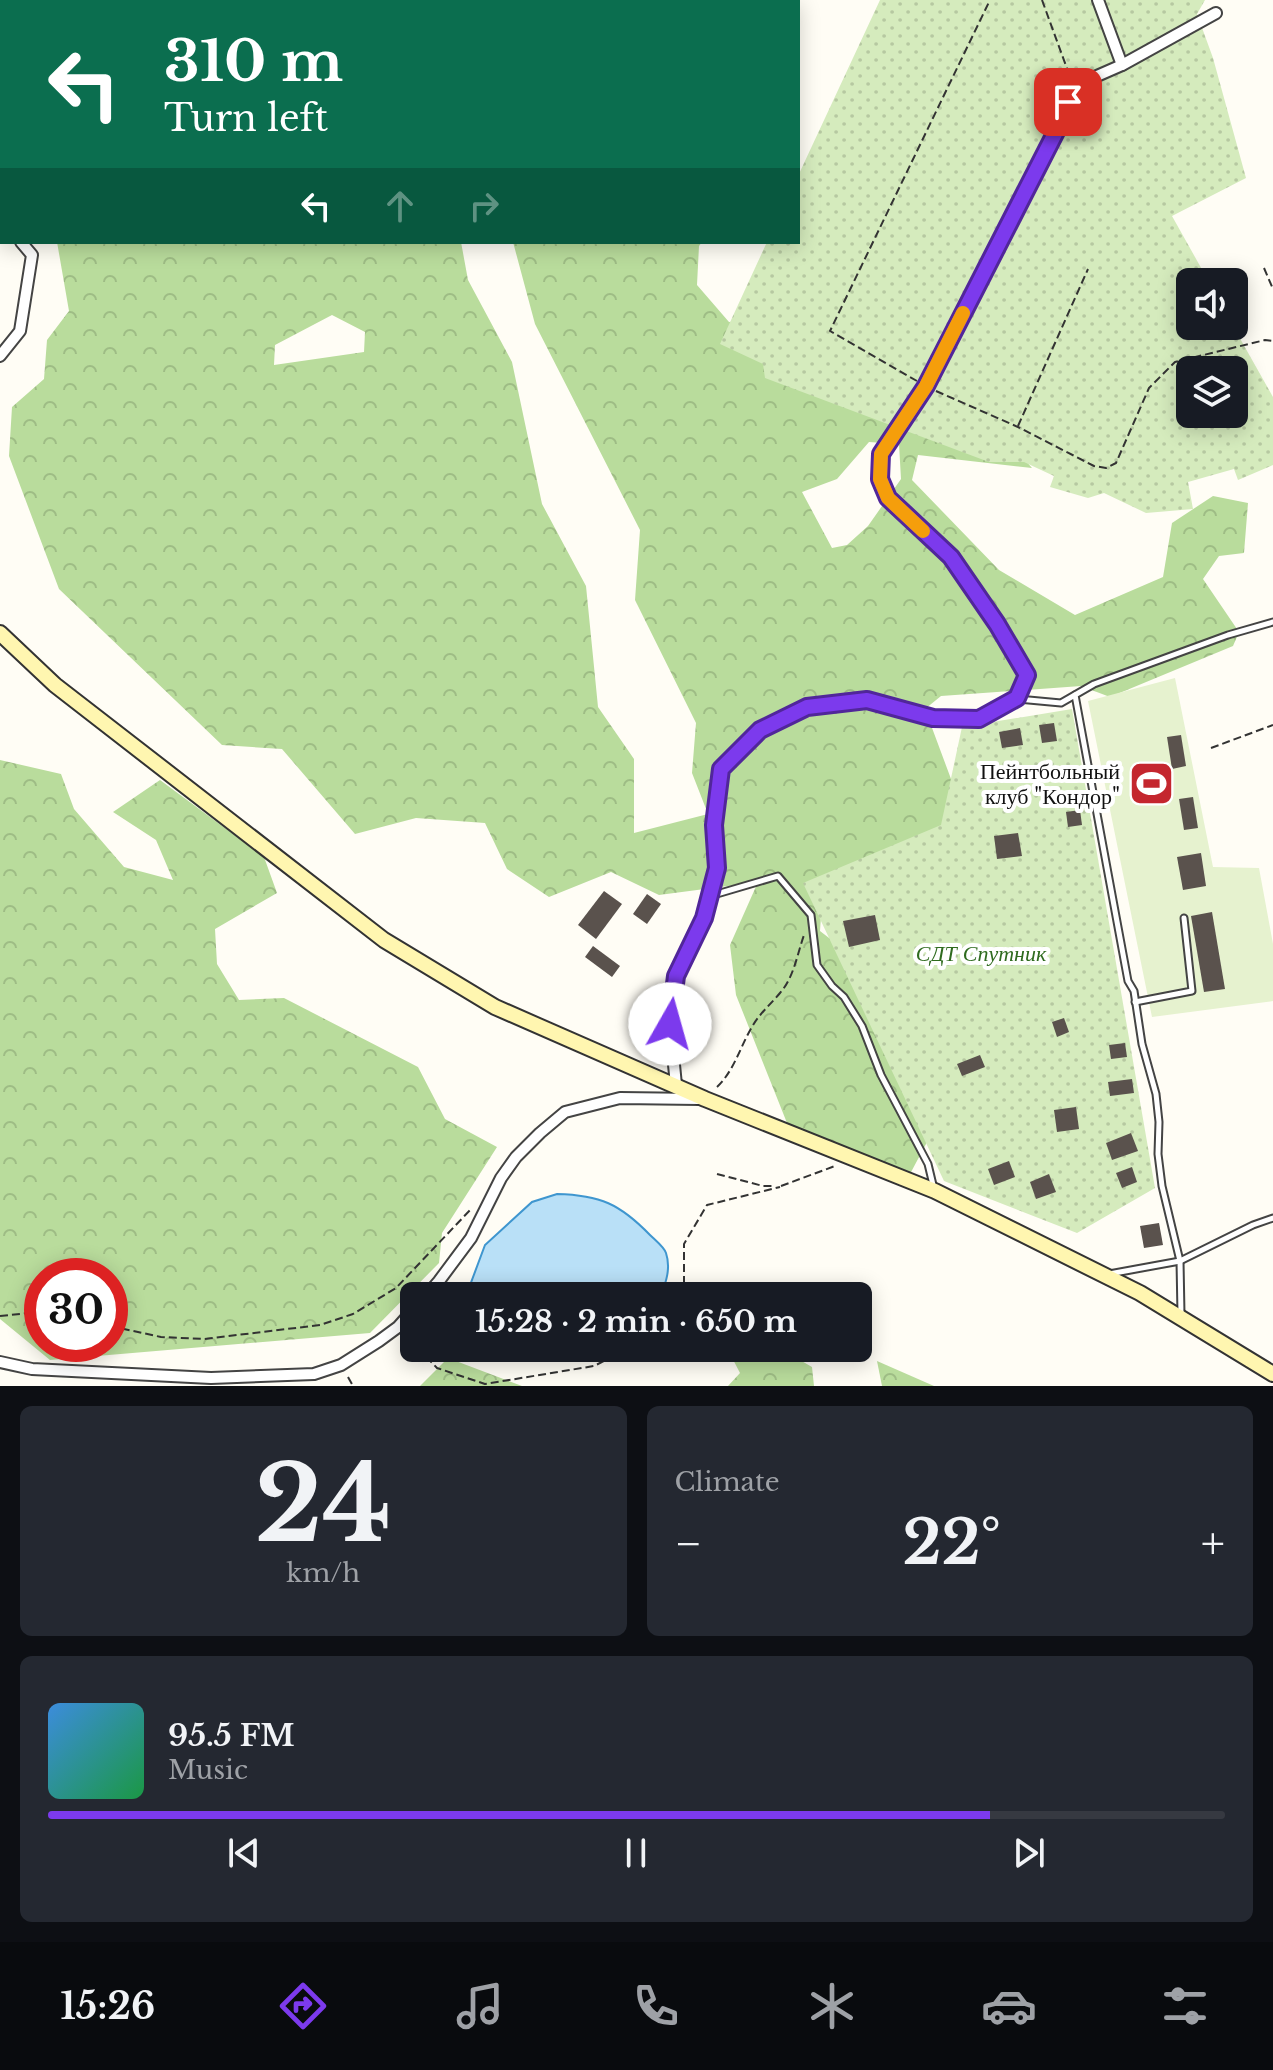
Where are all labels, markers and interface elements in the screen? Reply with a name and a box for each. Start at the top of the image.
text: 310 m [164,27,343,96]
icon: left [32,32,136,136]
pin [1034,68,1102,136]
icon: arrive [1046,80,1090,124]
text: Turn left [164,96,328,141]
icon: left [294,184,338,228]
icon: ahead [378,184,422,228]
icon: right [462,184,506,228]
map controls [1176,268,1248,428]
button: sound [1176,268,1248,340]
button: layers [1176,356,1248,428]
place label: Пейнтбольный клуб "Кондор" [980,758,1120,810]
sports icon: Пейнтбольный клуб "Кондор" [1127,760,1175,808]
park label: СДТ Спутник [916,940,1047,967]
position arrow [628,982,712,1066]
speed limit sign: 30 [24,1258,128,1362]
text: 15:28 · 2 min · 650 m [475,1303,797,1340]
text: 24 [255,1440,392,1569]
text: Climate [675,1466,780,1498]
text: 22° [903,1506,1001,1580]
text: − [675,1516,702,1571]
text: + [1201,1516,1225,1571]
text: km/h [286,1557,360,1589]
text: 95.5 FM [168,1717,295,1754]
text: Music [168,1754,248,1786]
icon: previous [222,1831,266,1875]
icon: pause [614,1831,658,1875]
icon: next [1007,1831,1051,1875]
icon: directions [275,1978,331,2034]
icon: music [452,1978,508,2034]
icon: phone [628,1978,684,2034]
icon: climate [804,1978,860,2034]
icon: car [981,1978,1037,2034]
icon: filters [1157,1978,1213,2034]
text: 15:26 [60,1984,155,2029]

